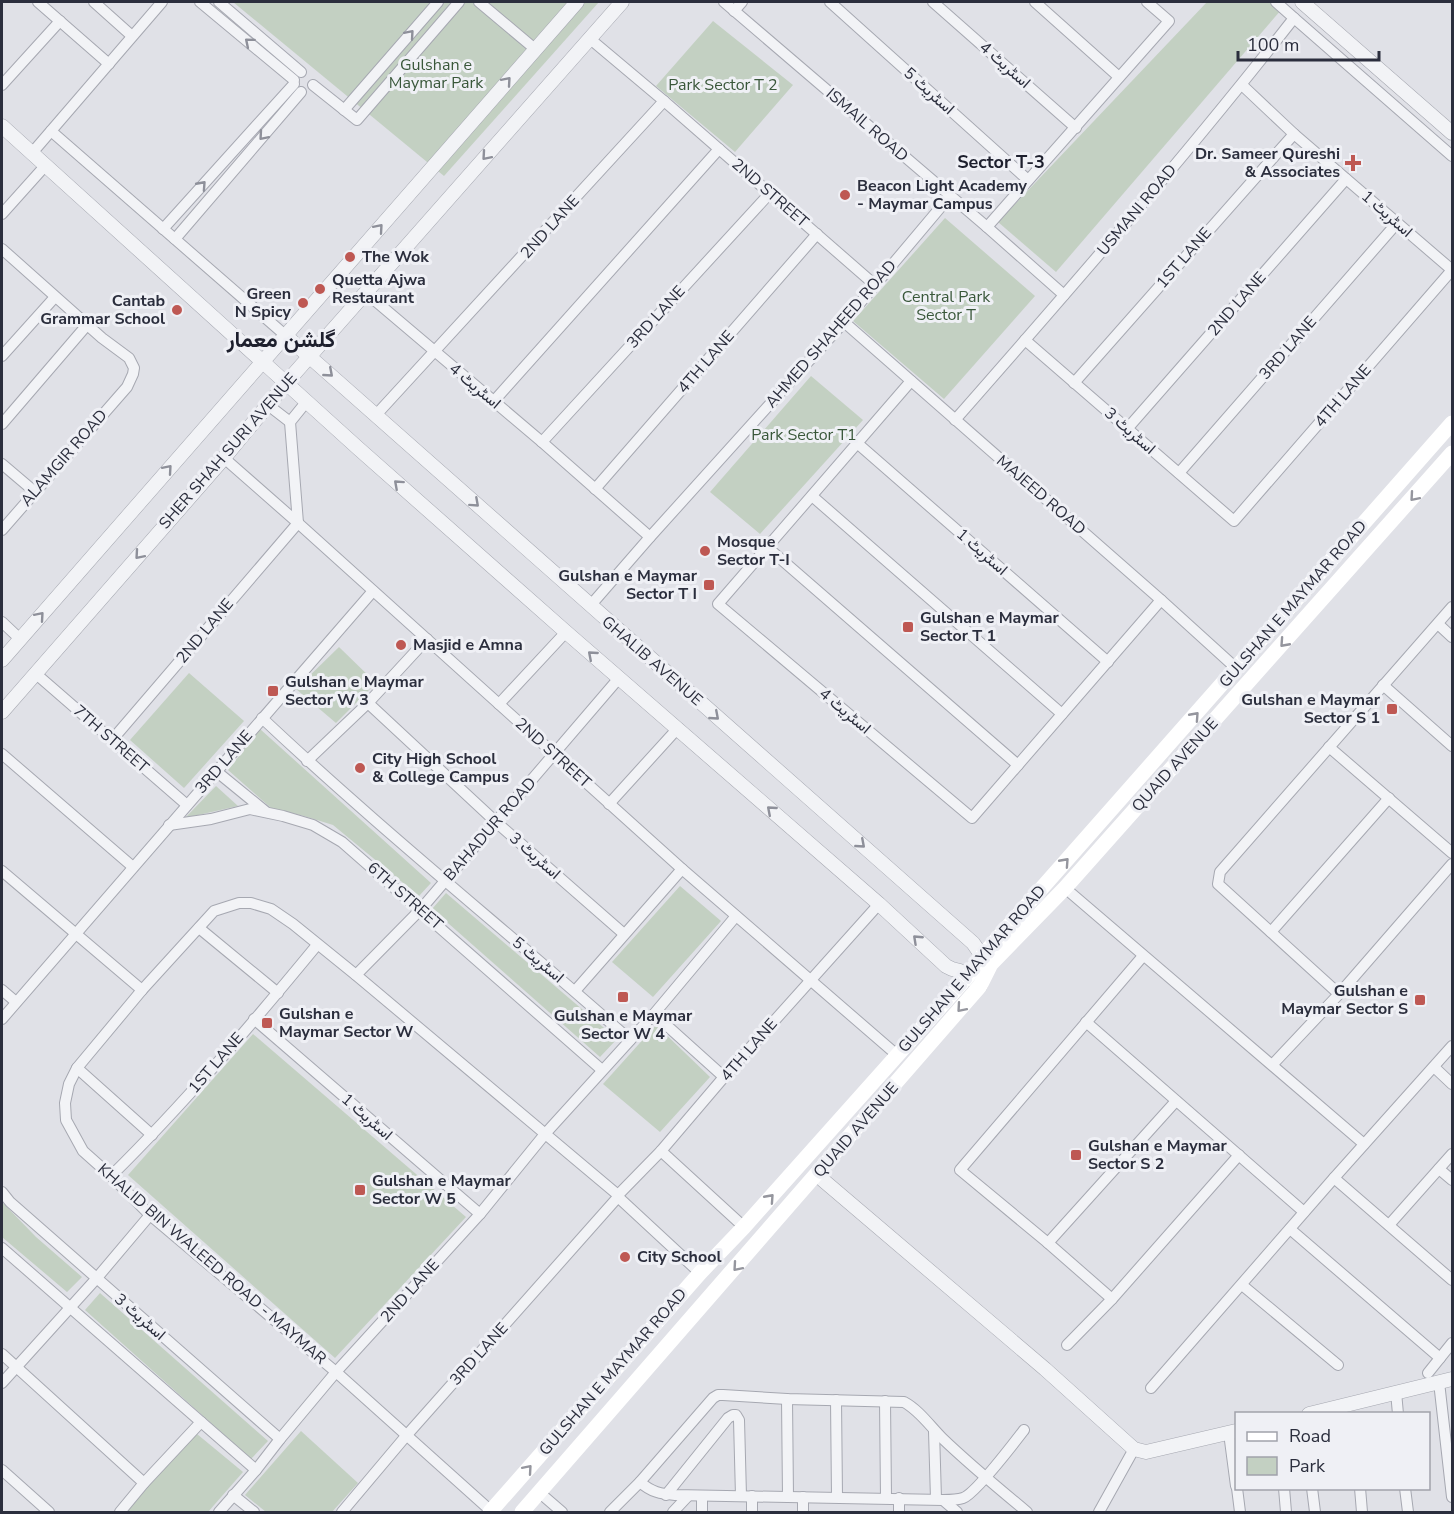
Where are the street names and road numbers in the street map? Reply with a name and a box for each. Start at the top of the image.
street label: اسٹریٹ 4 [975,37,1035,93]
street label: اسٹریٹ 5 [899,62,959,120]
street label: ISMAIL ROAD [821,83,913,167]
street label: 2ND STREET [727,153,814,233]
street label: USMANI ROAD [1092,160,1182,260]
street label: اسٹریٹ 1 [1357,186,1417,242]
street label: 2ND LANE [516,190,584,264]
street label: 1ST LANE [1151,223,1217,293]
street label: AHMED SHAHEED ROAD [761,255,901,413]
street label: 2ND LANE [1203,267,1271,341]
street label: 3RD LANE [622,281,690,353]
street label: 3RD LANE [1254,312,1322,384]
street label: 4TH LANE [673,326,739,398]
street label: اسٹریٹ 4 [444,358,506,414]
street label: 4TH LANE [1310,360,1376,432]
street label: SHER SHAH SURI AVENUE [154,368,302,534]
street label: اسٹریٹ 3 [1100,403,1160,459]
street label: ALAMGIR ROAD [16,405,112,511]
street label: MAJEED ROAD [992,450,1090,540]
street label: GULSHAN E MAYMAR ROAD [1214,516,1372,692]
street label: اسٹریٹ 1 [952,524,1012,580]
street label: 2ND LANE [171,594,239,668]
street label: GHALIB AVENUE [597,611,707,711]
street label: اسٹریٹ 4 [814,683,876,739]
street label: 7TH STREET [68,700,154,778]
street label: 2ND STREET [510,713,596,793]
street label: QUAID AVENUE [1127,713,1223,817]
street label: 3RD LANE [190,726,258,798]
street label: BAHADUR ROAD [439,772,541,886]
street label: اسٹریٹ 3 [505,828,565,884]
street label: 6TH STREET [362,857,448,935]
street label: GULSHAN E MAYMAR ROAD [893,881,1051,1057]
street label: اسٹریٹ 5 [507,932,569,988]
street label: 4TH LANE [716,1014,782,1086]
street label: 1ST LANE [183,1028,249,1098]
street label: QUAID AVENUE [808,1078,904,1182]
street label: اسٹریٹ 1 [337,1089,397,1145]
street label: KHALID BIN WALEED ROAD - MAYMAR [93,1158,331,1370]
street label: 2ND LANE [376,1254,444,1328]
street label: GULSHAN E MAYMAR ROAD [534,1284,692,1460]
street label: اسٹریٹ 3 [110,1289,170,1345]
street label: 3RD LANE [445,1318,513,1390]

